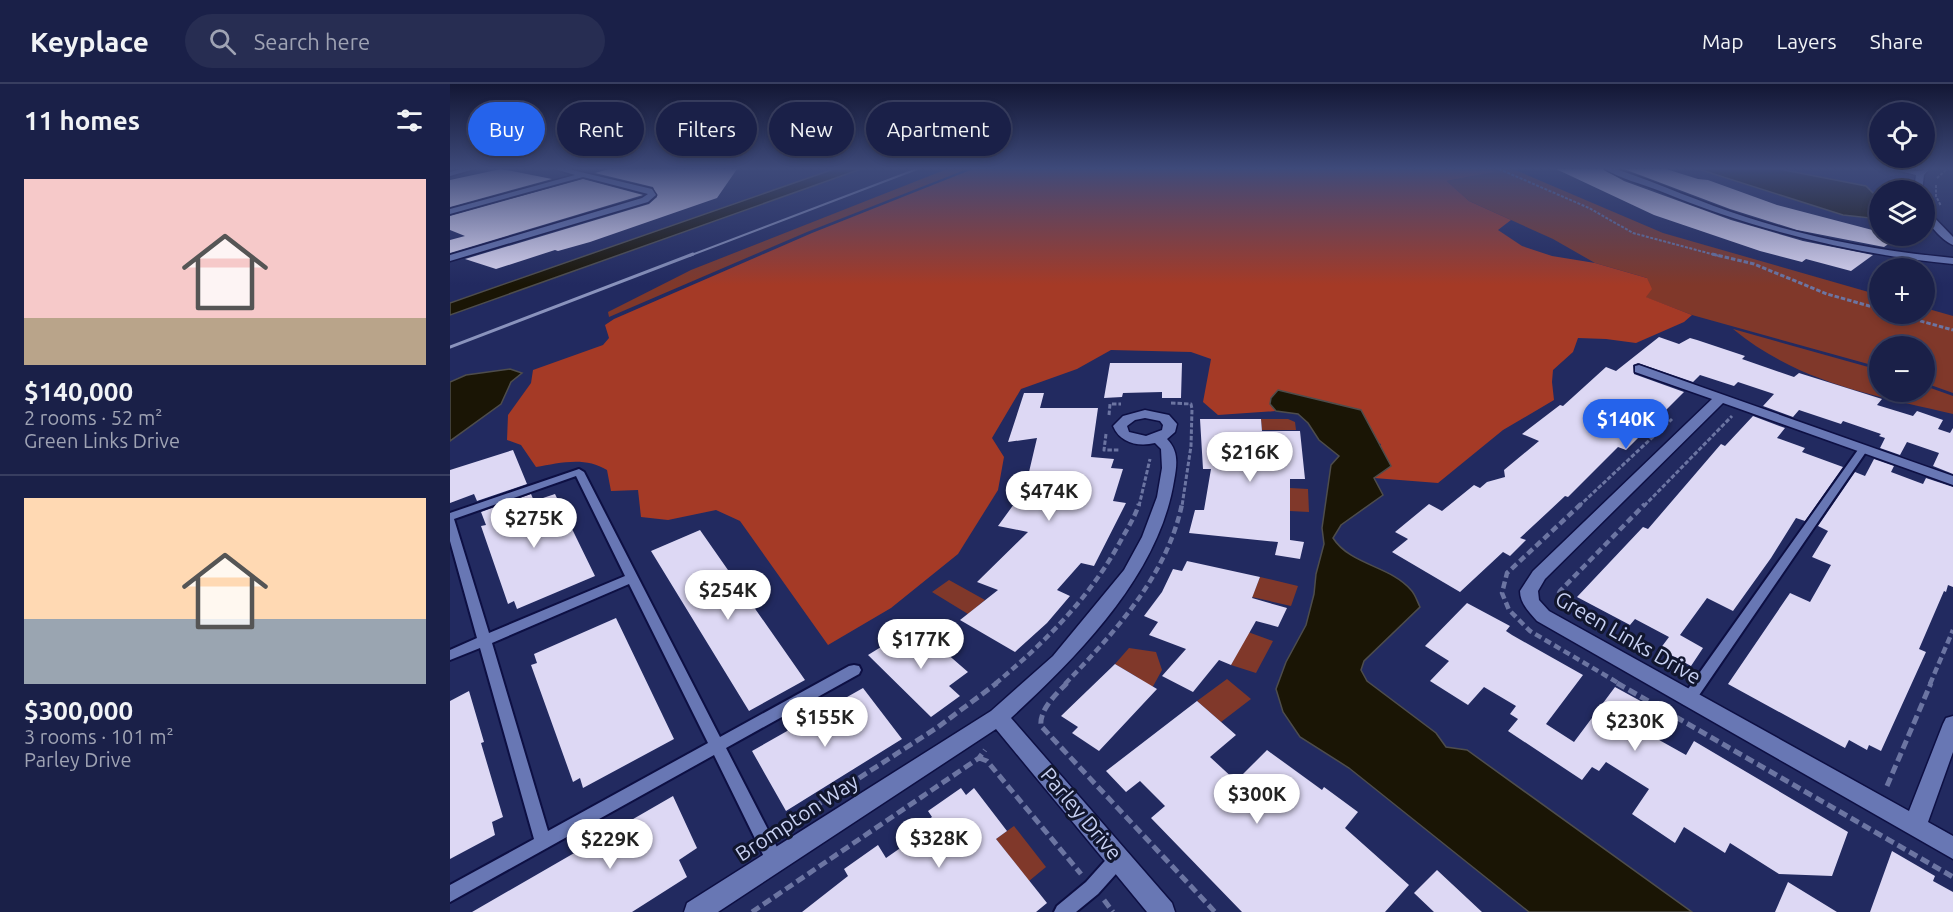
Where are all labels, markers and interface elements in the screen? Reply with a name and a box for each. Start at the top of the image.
search box [185,14,605,68]
icon: search [206,25,239,58]
text: Keyplace [30,26,149,57]
text: Search here [254,29,370,54]
text: Map [1702,29,1743,53]
text: Layers [1776,29,1837,53]
text: Share [1870,29,1923,53]
chip: Buy [468,102,545,156]
chip: Rent [557,102,644,156]
chip: Filters [656,102,757,156]
chip: New [769,102,854,156]
chip: Apartment [866,102,1011,156]
map controls [1869,102,1935,402]
button: locate [1869,102,1935,168]
icon: filters [393,104,426,137]
text: 11 homes [24,106,140,135]
button: layers [1869,180,1935,246]
icon: home [171,218,279,326]
button: + [1869,258,1935,324]
button: − [1869,336,1935,402]
text: $140,000 [24,377,133,406]
pin: $140K [1584,399,1668,450]
text: 2 rooms · 52 m² [24,406,162,429]
text: $140K [1597,407,1655,430]
text: Green Links Drive [24,429,180,452]
pin: $216K [1208,432,1292,483]
text: $216K [1221,440,1279,463]
pin: $474K [1007,471,1091,522]
text: $474K [1020,479,1078,502]
pin: $275K [492,498,576,549]
text: $275K [505,506,563,529]
icon: home [171,537,279,645]
pin: $254K [686,570,770,621]
text: $254K [699,578,757,601]
street label: Green Links Drive [1552,586,1705,688]
pin: $177K [879,619,963,670]
text: $177K [892,627,950,650]
text: $300,000 [24,696,133,725]
pin: $155K [783,697,867,748]
pin: $230K [1593,701,1677,752]
text: $155K [796,705,854,728]
text: $230K [1606,709,1664,732]
text: 3 rooms · 101 m² [24,725,174,748]
text: Parley Drive [24,748,131,771]
street label: Parley Drive [1036,762,1127,864]
street label: Brompton Way [731,769,862,866]
pin: $300K [1215,774,1299,825]
text: $300K [1228,782,1286,805]
pin: $328K [897,818,981,869]
pin: $229K [568,819,652,870]
text: $328K [910,826,968,849]
text: $229K [581,827,639,850]

